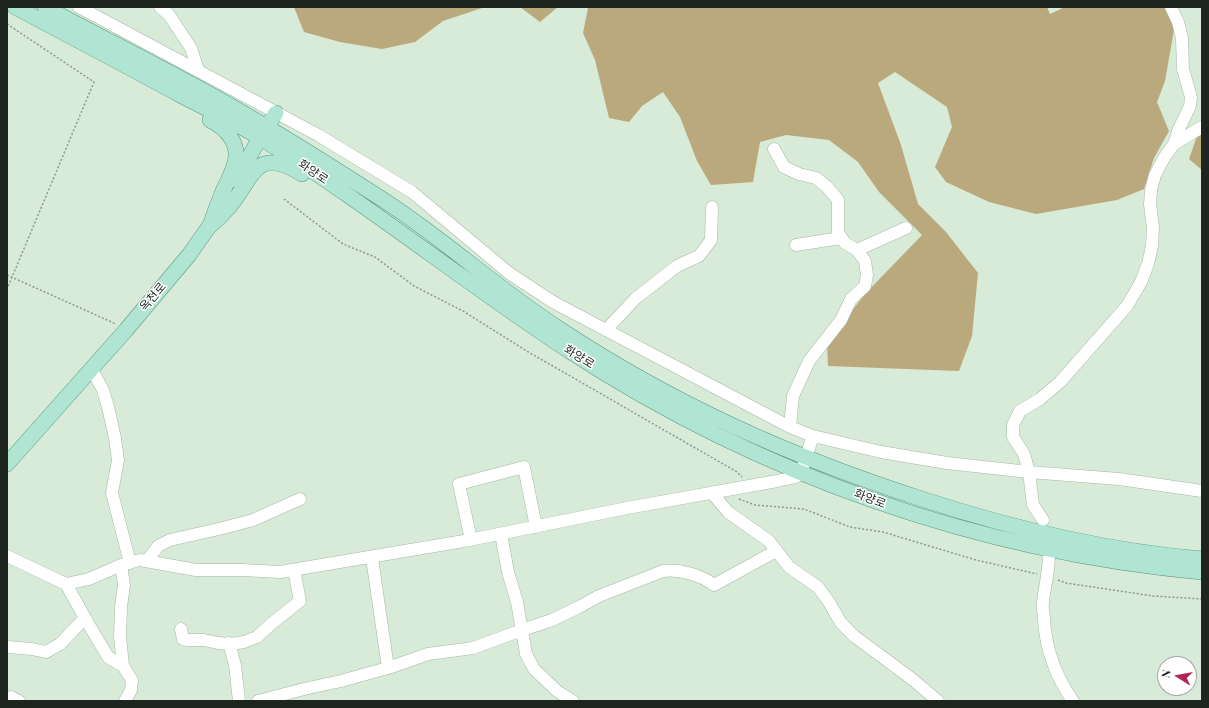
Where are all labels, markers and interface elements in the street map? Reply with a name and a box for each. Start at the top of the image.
street label: 화양로 [295,157,331,187]
street label: 옥천로 [137,280,169,314]
street label: 화양로 [561,342,597,372]
street label: 화양로 [852,486,888,512]
north arrow [1157,656,1197,696]
text: N [1158,668,1174,679]

